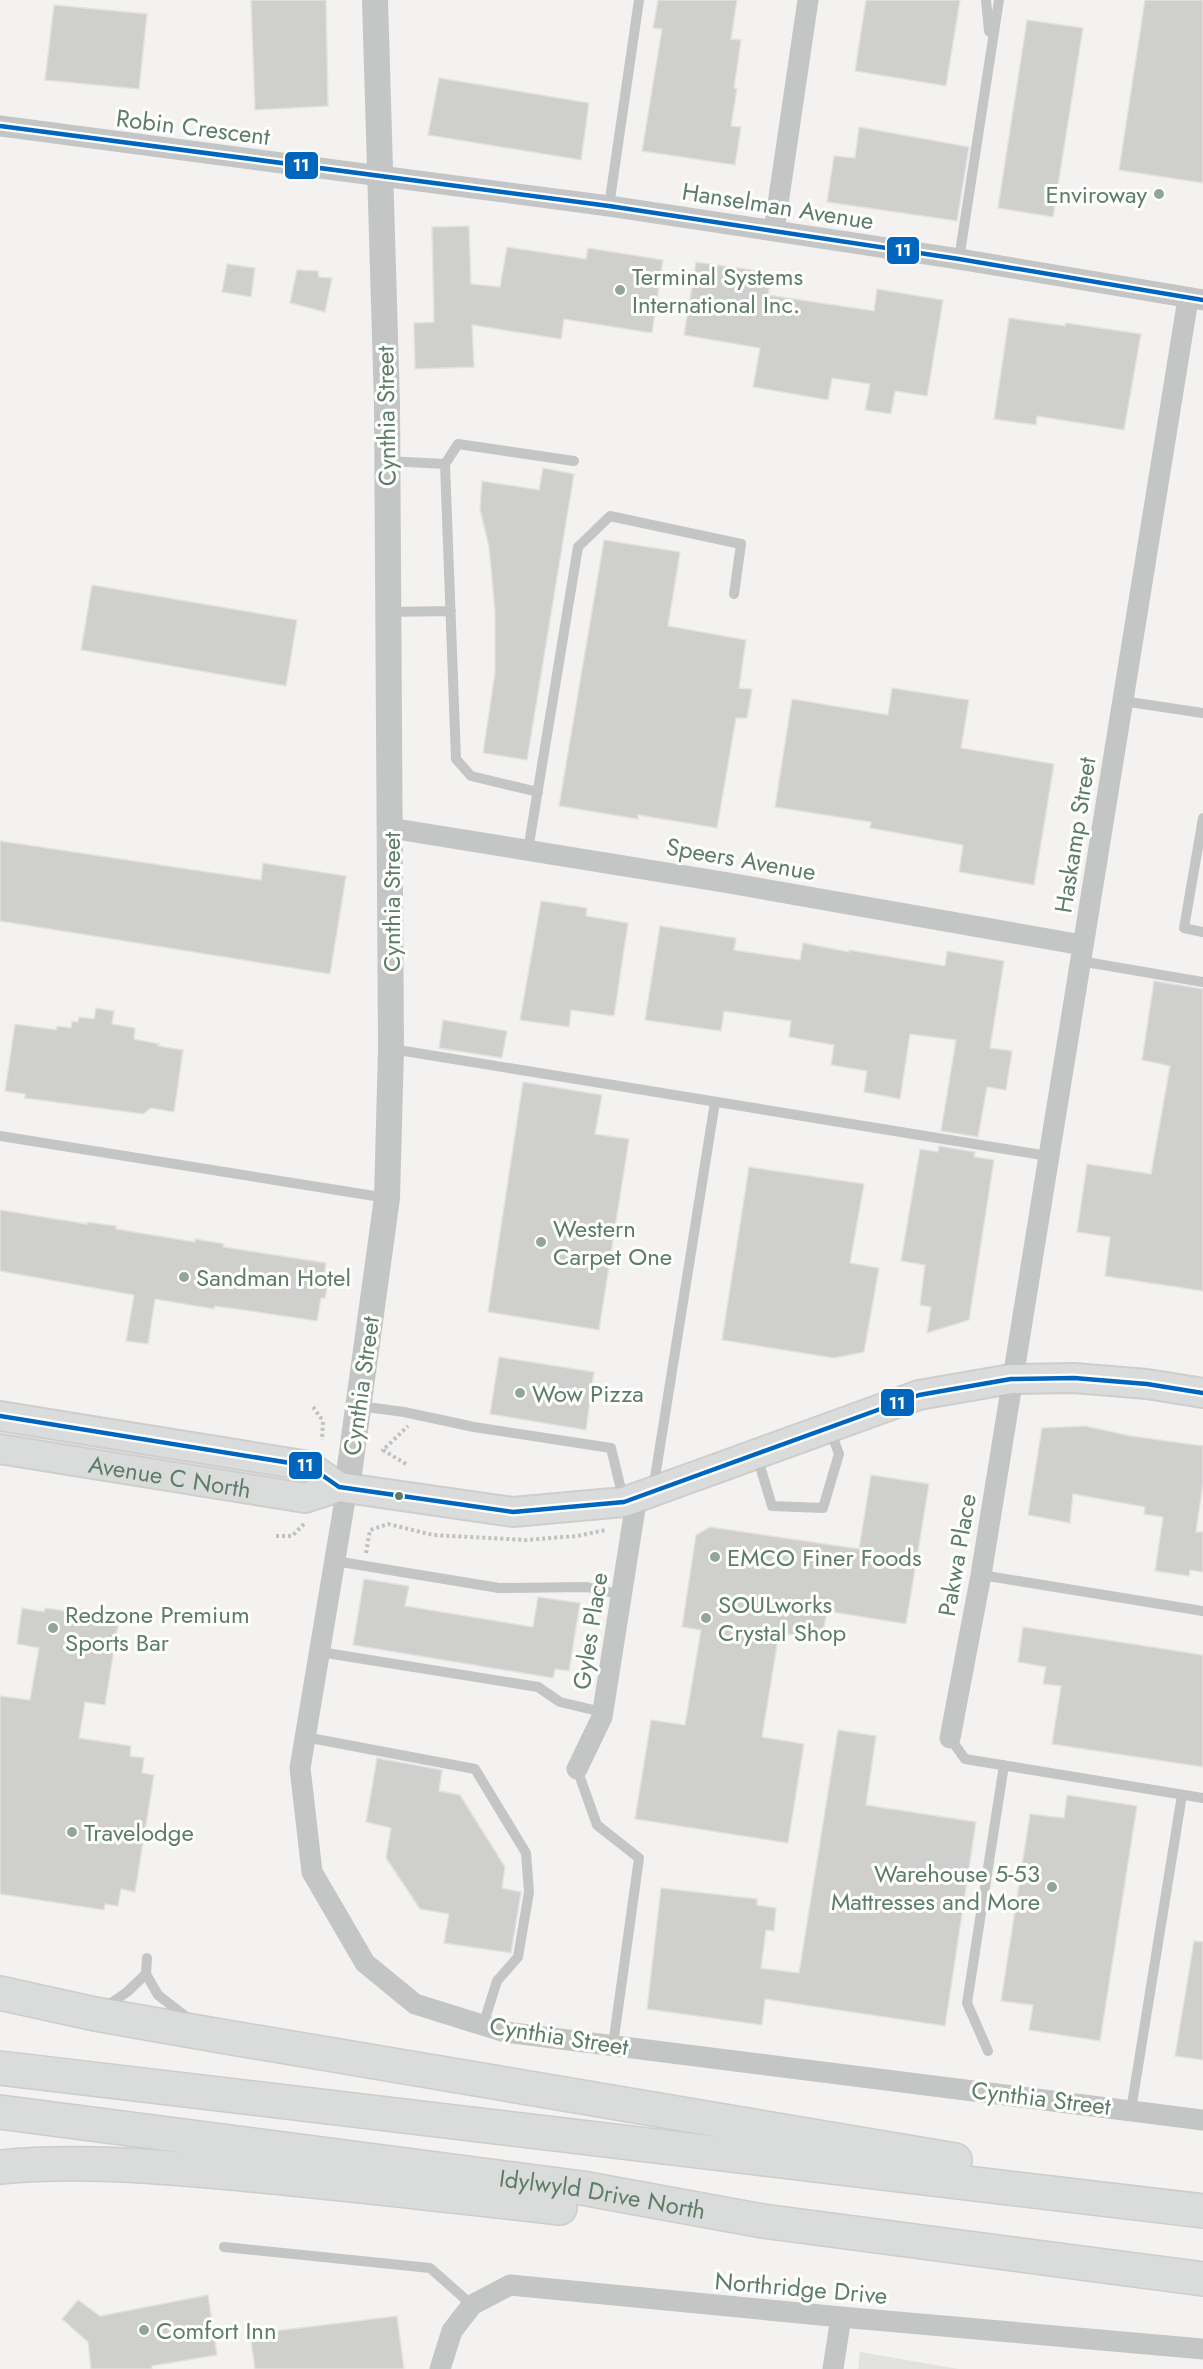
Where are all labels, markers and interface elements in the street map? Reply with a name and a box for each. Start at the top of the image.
street label: Robin Crescent [114,100,272,154]
line badge: 11 [284,151,319,180]
text: 11 [293,154,309,177]
street label: Hanselman Avenue [680,174,876,238]
place label: Enviroway [1046,177,1147,212]
marker: Enviroway [1152,187,1166,201]
line badge: 11 [886,236,920,265]
text: 11 [895,239,911,262]
place label: Terminal Systems International Inc. [632,259,803,322]
marker: Terminal Systems International Inc. [613,283,627,297]
street label: Cynthia Street [367,345,405,486]
street label: Haskamp Street [1045,754,1105,915]
street label: Speers Avenue [663,829,819,889]
street label: Cynthia Street [374,832,409,972]
place label: Western Carpet One [553,1211,672,1274]
marker: Western Carpet One [534,1235,548,1249]
place label: Sandman Hotel [196,1260,351,1295]
marker: Sandman Hotel [177,1270,191,1284]
street label: Cynthia Street [334,1314,388,1458]
place label: Wow Pizza [532,1376,644,1411]
marker: Wow Pizza [513,1386,527,1400]
line badge: 11 [880,1388,915,1417]
text: 11 [889,1392,905,1415]
street label: Avenue C North [86,1446,254,1507]
line badge: 11 [288,1451,323,1480]
text: 11 [297,1454,313,1477]
unlabelled marker [393,1490,405,1502]
street label: Pakwa Place [929,1491,985,1619]
place label: EMCO Finer Foods [727,1540,922,1575]
marker: EMCO Finer Foods [708,1550,722,1564]
street label: Gyles Place [563,1570,617,1692]
place label: SOULworks Crystal Shop [718,1587,846,1650]
place label: Redzone Premium Sports Bar [65,1597,250,1660]
marker: SOULworks Crystal Shop [699,1611,713,1625]
marker: Redzone Premium Sports Bar [46,1621,60,1635]
place label: Travelodge [84,1815,194,1850]
marker: Travelodge [65,1825,79,1839]
place label: Warehouse 5-53 Mattresses and More [831,1856,1040,1919]
marker: Warehouse 5-53 Mattresses and More [1045,1880,1059,1894]
street label: Cynthia Street [487,2008,631,2064]
street label: Cynthia Street [969,2072,1113,2124]
street label: Idylwyld Drive North [497,2160,708,2228]
street label: Northridge Drive [713,2263,889,2313]
place label: Comfort Inn [156,2313,277,2348]
marker: Comfort Inn [137,2323,151,2337]

